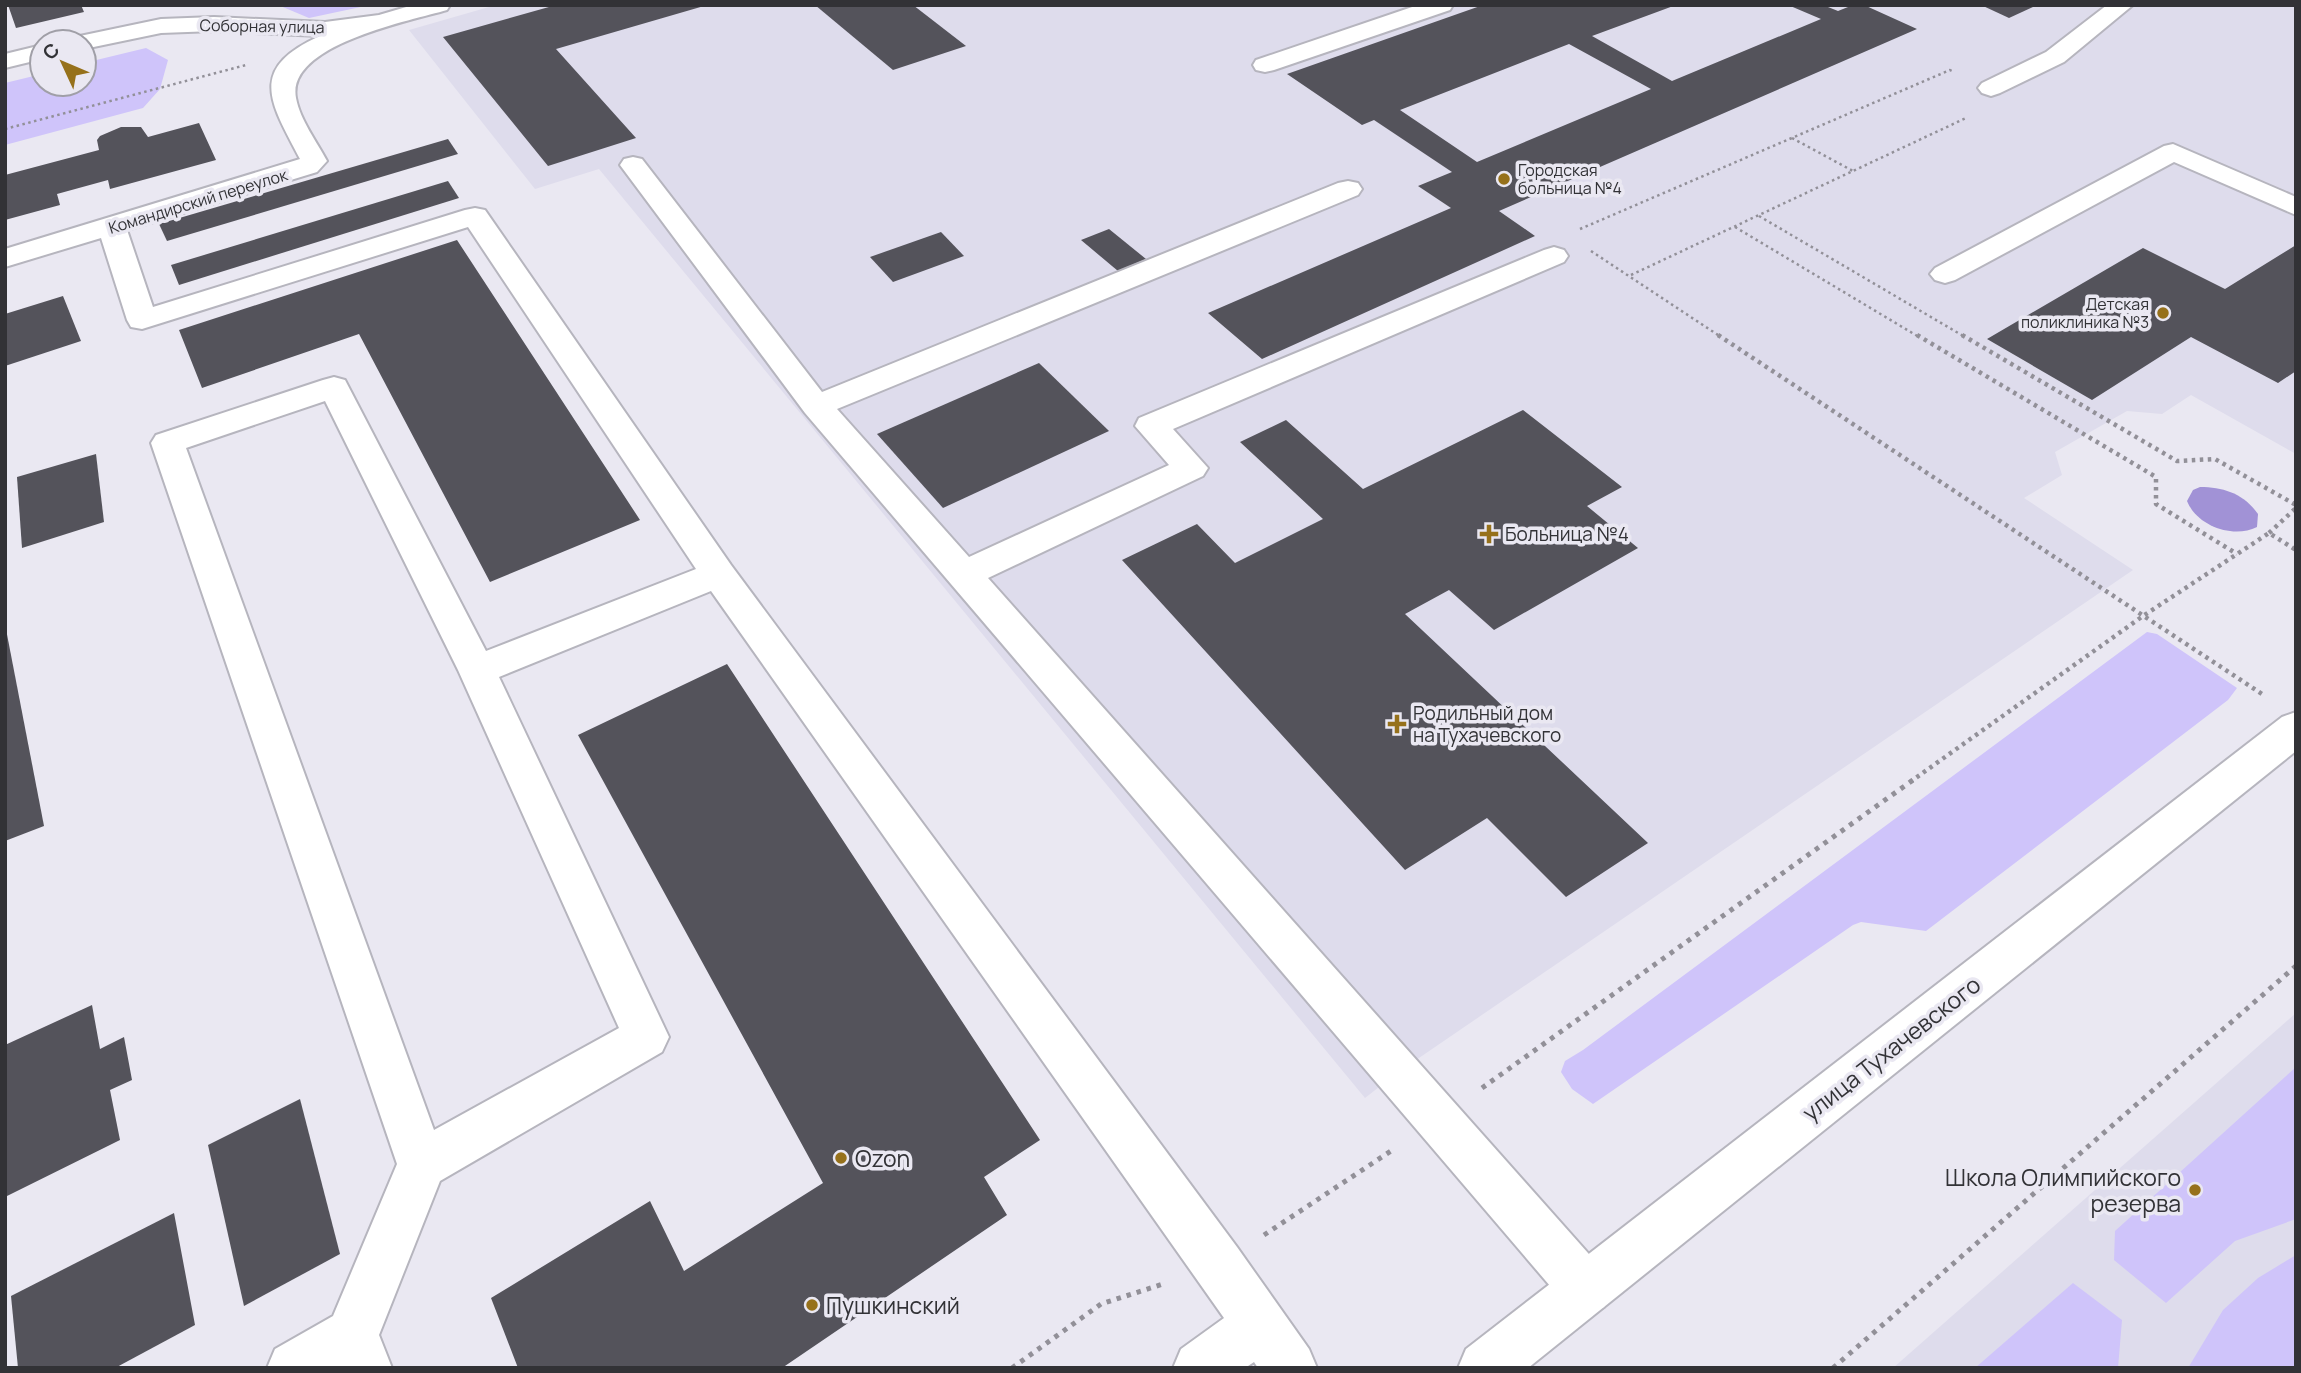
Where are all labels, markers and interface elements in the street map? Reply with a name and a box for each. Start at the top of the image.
street label: Соборная улица [199,14,325,38]
north arrow [28,28,98,98]
text: С [37,37,65,65]
place label: Городская больница №4 [1518,159,1622,199]
street label: Командирский переулок [106,163,291,239]
marker: Городская больница №4 [1496,171,1512,187]
place label: Детская поликлиника №3 [2021,293,2149,333]
marker: Детская поликлиника №3 [2155,305,2171,321]
place label: Больница №4 [1505,521,1629,547]
marker: Больница №4 [1479,524,1499,544]
place label: Родильный дом на Тухачевского [1413,700,1561,748]
marker: Родильный дом на Тухачевского [1387,714,1407,734]
street label: улица Тухачевского [1795,968,1987,1128]
place label: Ozon [855,1142,910,1174]
marker: Ozon [833,1150,849,1166]
place label: Школа Олимпийского резерва [1945,1161,2181,1219]
marker: Школа Олимпийского резерва [2187,1182,2203,1198]
place label: Пушкинский [826,1289,960,1321]
marker: Пушкинский [804,1297,820,1313]

